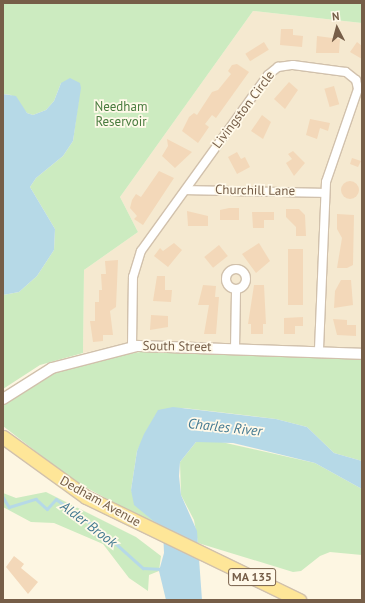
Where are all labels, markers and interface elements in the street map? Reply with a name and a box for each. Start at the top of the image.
north arrow [317,8,357,48]
text: N [331,9,340,23]
street label: Livingston Circle [210,68,278,152]
park label: Needham Reservoir [95,100,147,131]
street label: Churchill Lane [215,183,295,199]
street label: South Street [142,339,212,355]
water label: Charles River [187,415,263,439]
street label: Dedham Avenue [57,473,143,531]
water label: Alder Brook [58,497,120,551]
road number: MA 135 [227,567,277,587]

